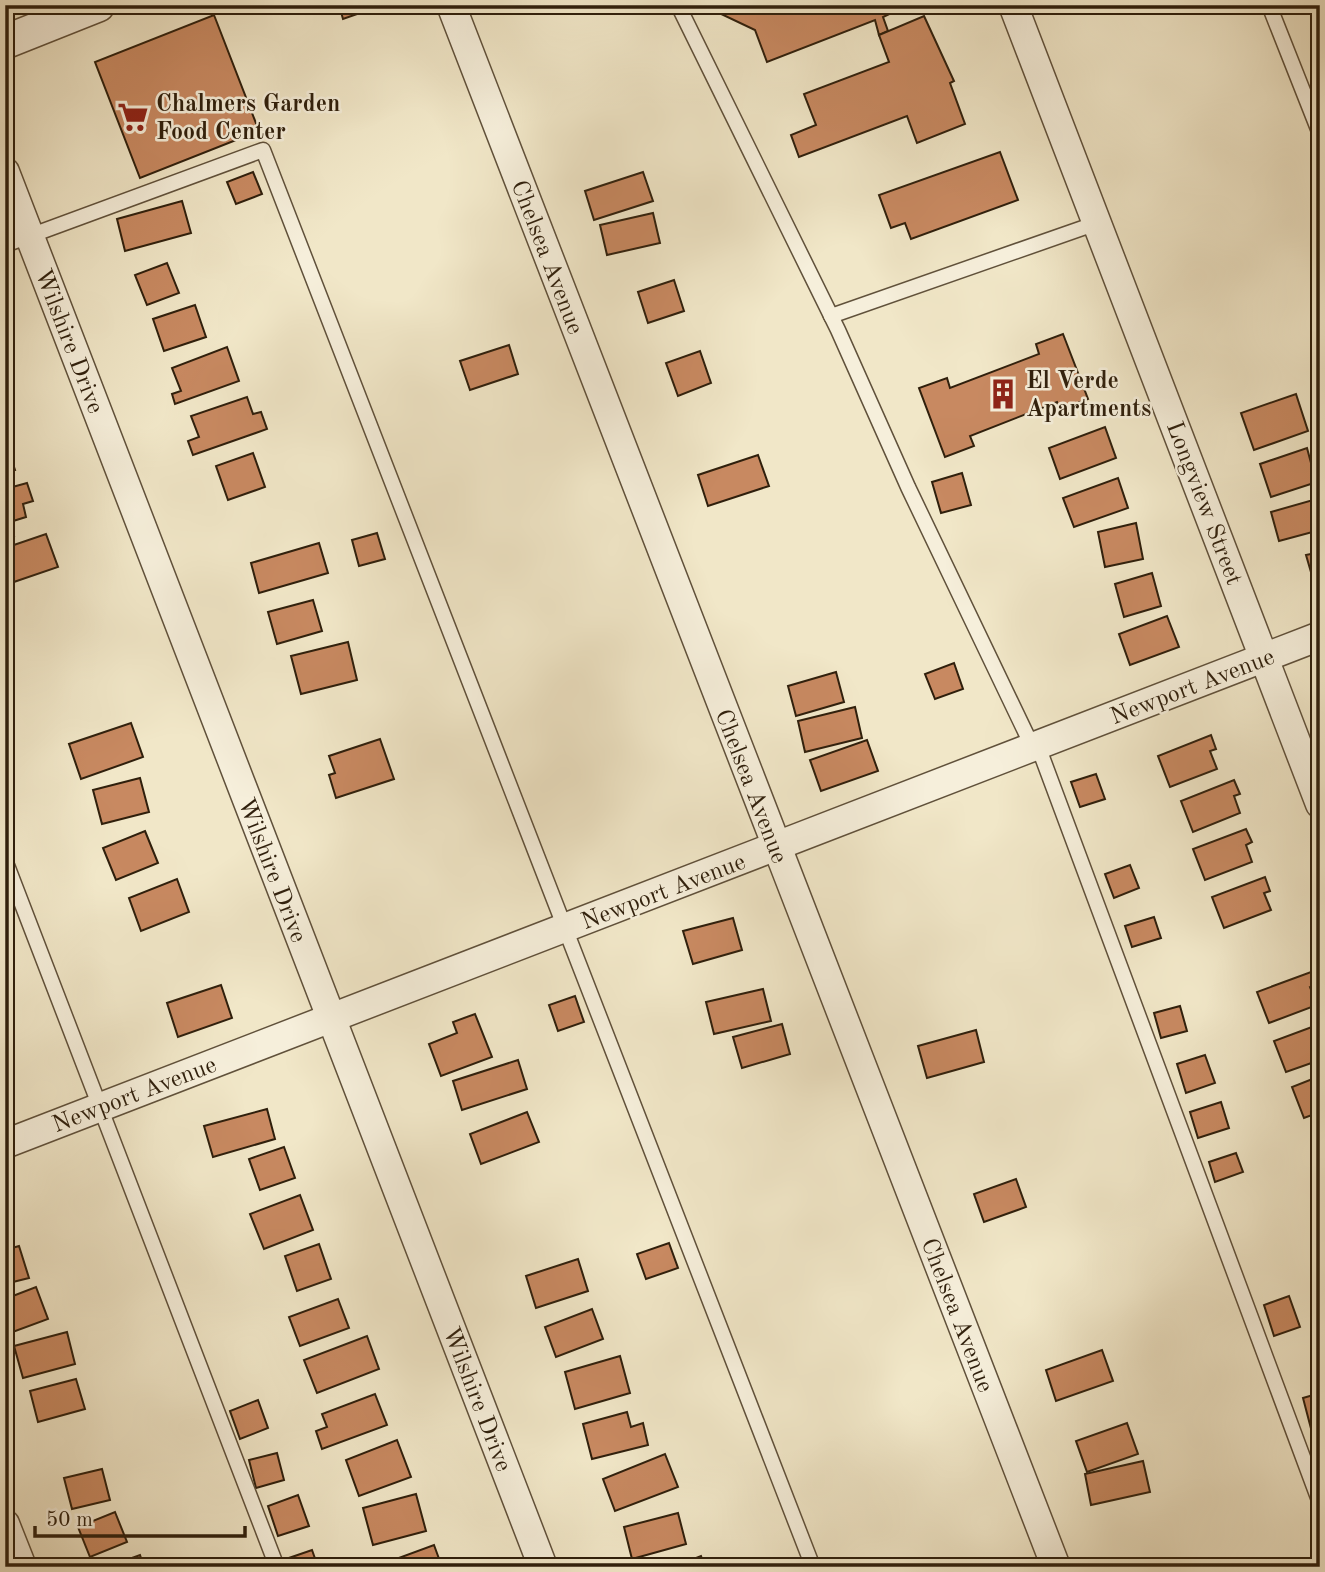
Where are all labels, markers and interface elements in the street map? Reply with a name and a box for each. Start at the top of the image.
place label: Chalmers Garden Food Center [156,93,340,145]
supermarket icon: Chalmers Garden Food Center [116,100,150,134]
street label: Chelsea Avenue [506,177,587,338]
street label: Wilshire Drive [30,266,107,417]
place label: El Verde Apartments [1026,370,1151,422]
building icon: El Verde Apartments [986,377,1020,411]
street label: Longview Street [1161,419,1245,589]
street label: Newport Avenue [1107,646,1278,730]
street label: Chelsea Avenue [710,706,791,867]
street label: Wilshire Drive [233,795,310,946]
street label: Newport Avenue [578,851,749,935]
street label: Newport Avenue [49,1054,220,1138]
street label: Chelsea Avenue [916,1235,997,1396]
street label: Wilshire Drive [438,1324,515,1475]
scale bar [35,1495,245,1539]
text: 50 m [46,1510,93,1531]

